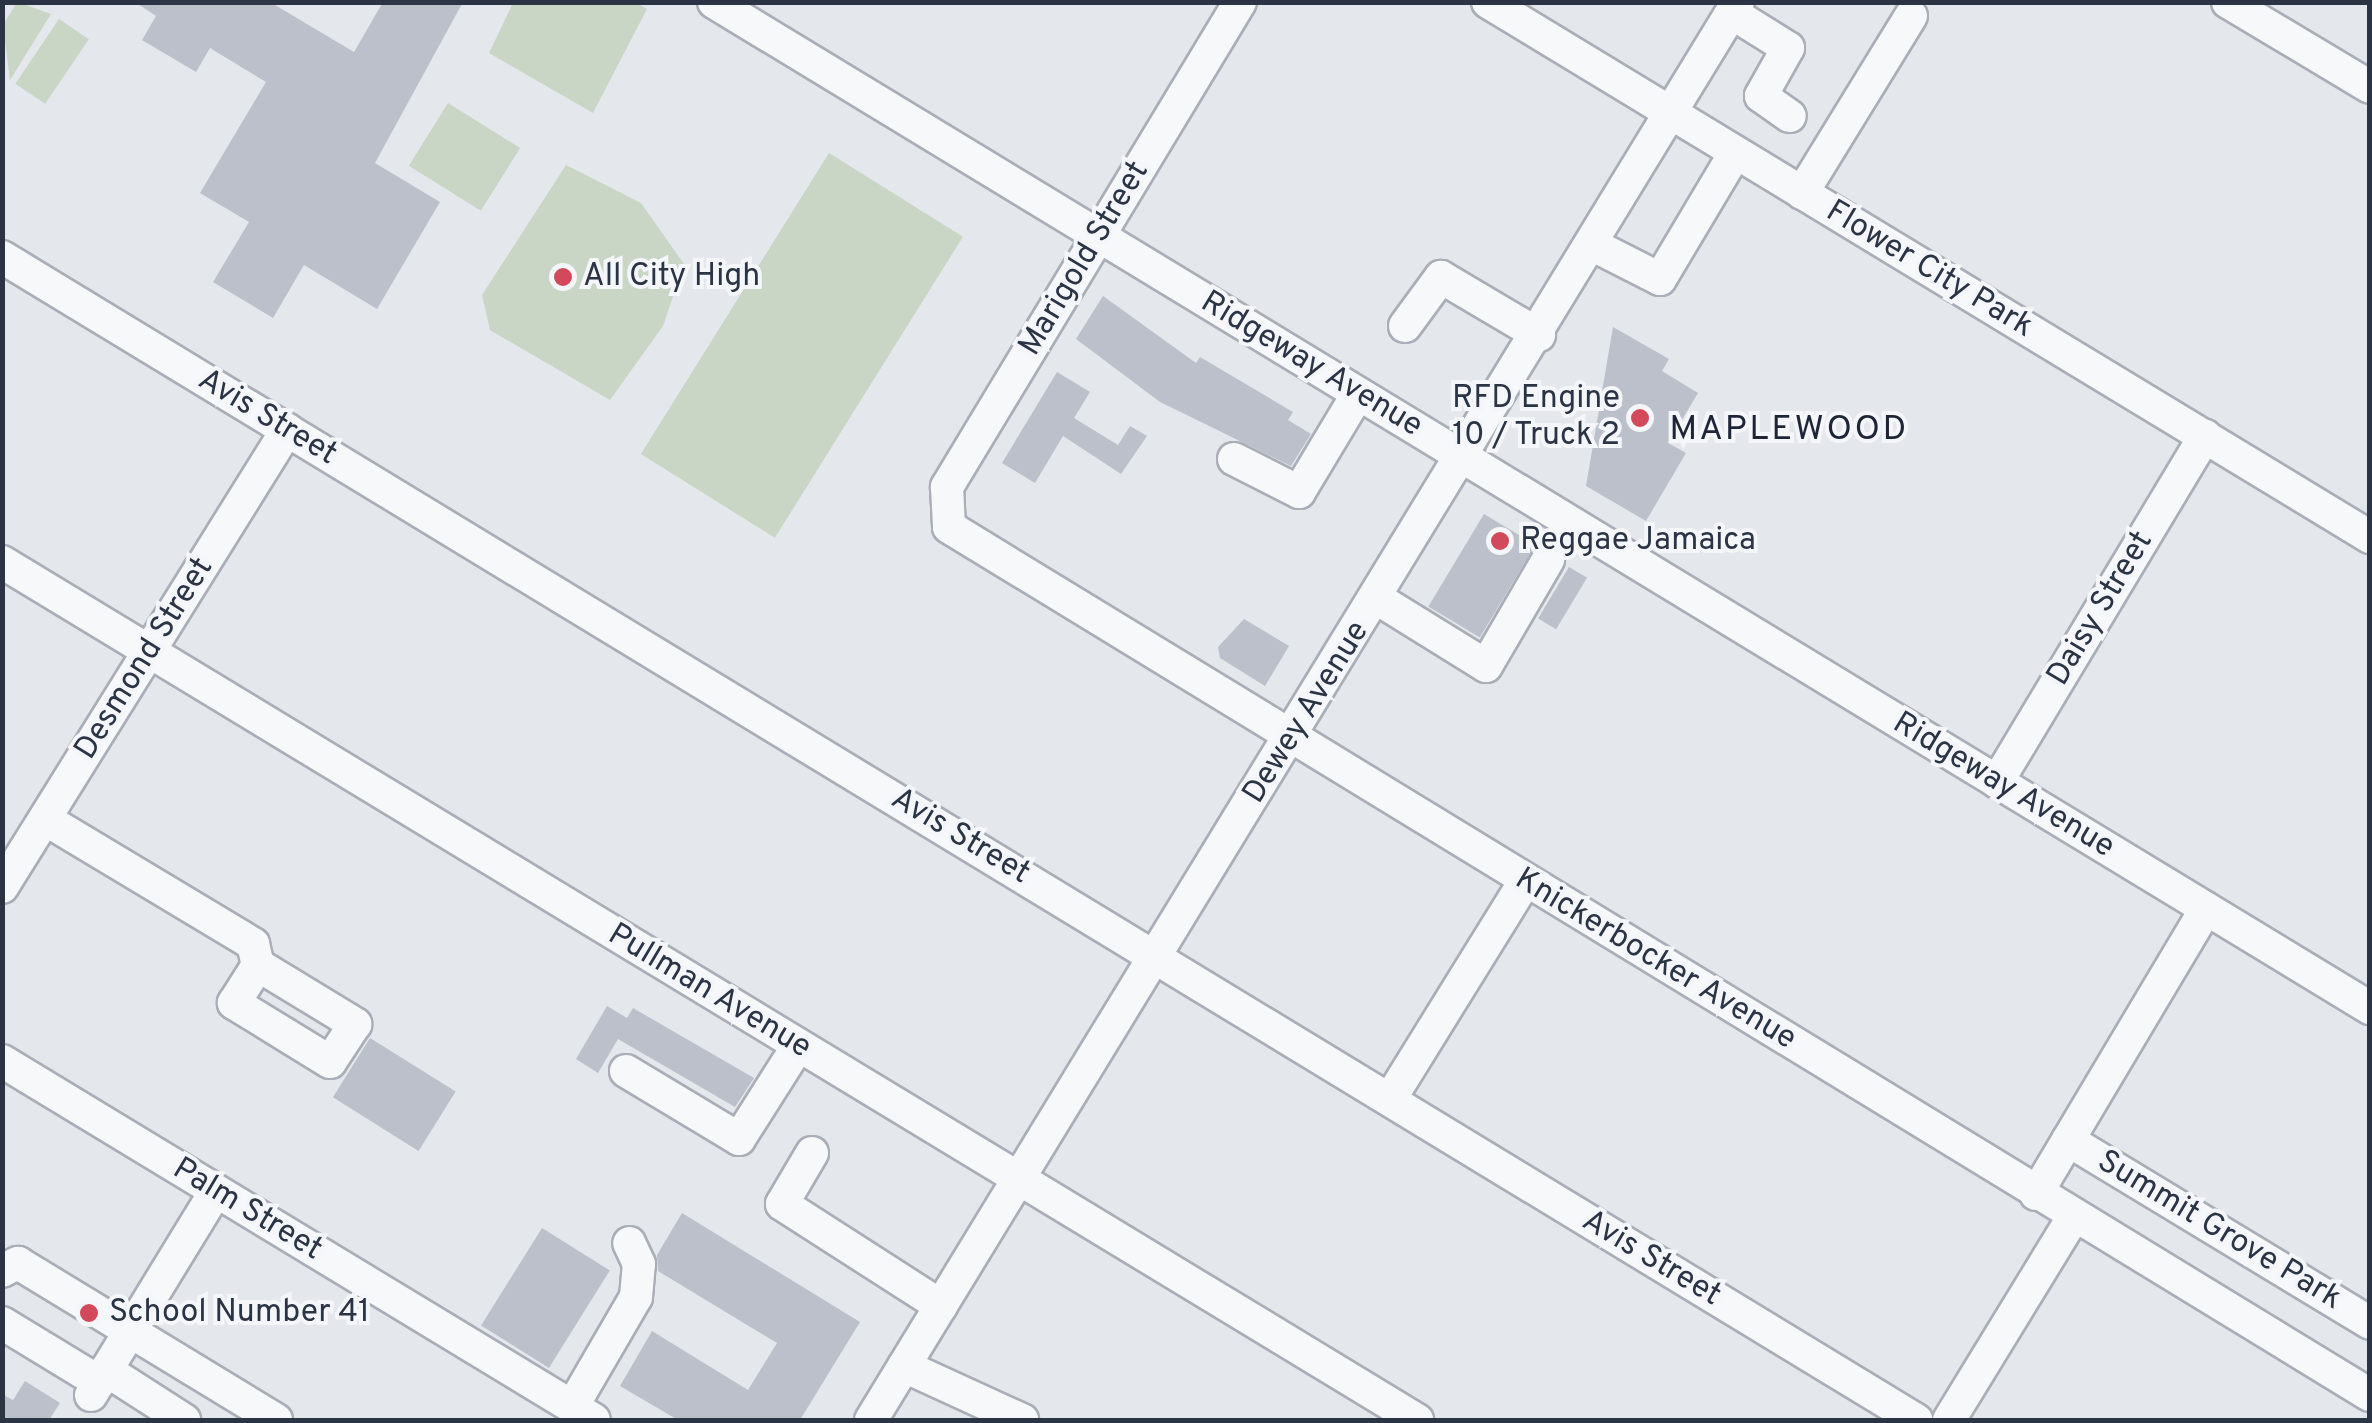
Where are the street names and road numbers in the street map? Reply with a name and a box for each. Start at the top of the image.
street label: Marigold Street [1012,155,1158,363]
street label: Flower City Park [1818,193,2040,347]
street label: Ridgeway Avenue [1193,283,1429,447]
street label: Avis Street [191,362,343,474]
street label: Daisy Street [2040,525,2162,693]
street label: Desmond Street [68,551,222,767]
street label: Dewey Avenue [1235,614,1379,812]
street label: Ridgeway Avenue [1885,704,2121,868]
street label: Avis Street [884,781,1036,893]
street label: Knickerbocker Avenue [1507,860,1803,1060]
street label: Pullman Avenue [600,916,818,1068]
street label: Summit Grove Park [2090,1143,2348,1319]
street label: Palm Street [165,1150,329,1270]
street label: Avis Street [1575,1203,1727,1315]

